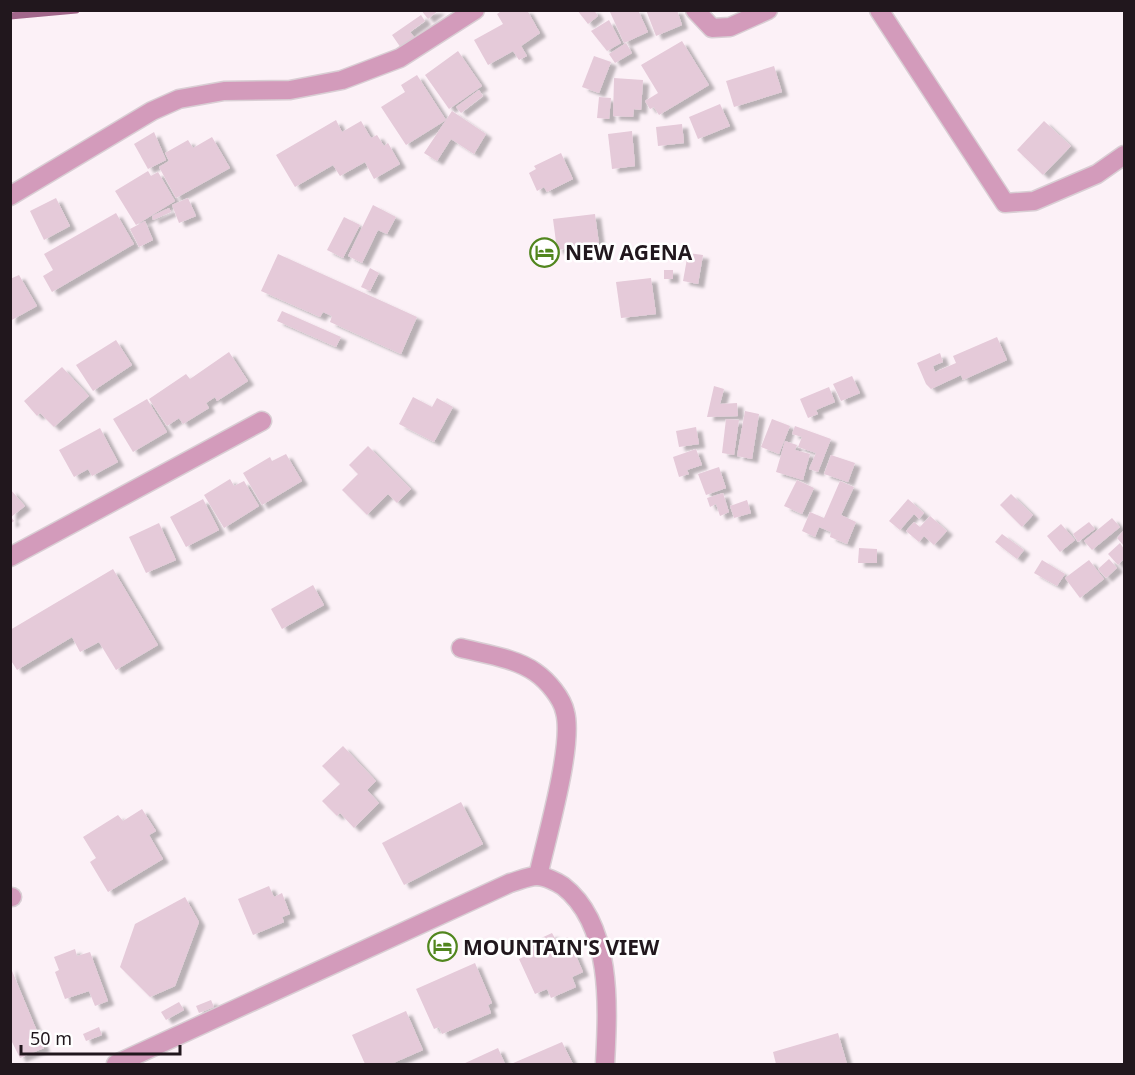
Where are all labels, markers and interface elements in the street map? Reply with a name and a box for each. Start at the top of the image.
hotel icon: NEW AGENA [528,236,560,268]
place label: NEW AGENA [565,238,693,266]
hotel icon: MOUNTAIN'S VIEW [426,931,458,963]
place label: MOUNTAIN'S VIEW [463,933,660,961]
scale bar [21,1018,180,1056]
text: 50 m [30,1026,72,1050]

